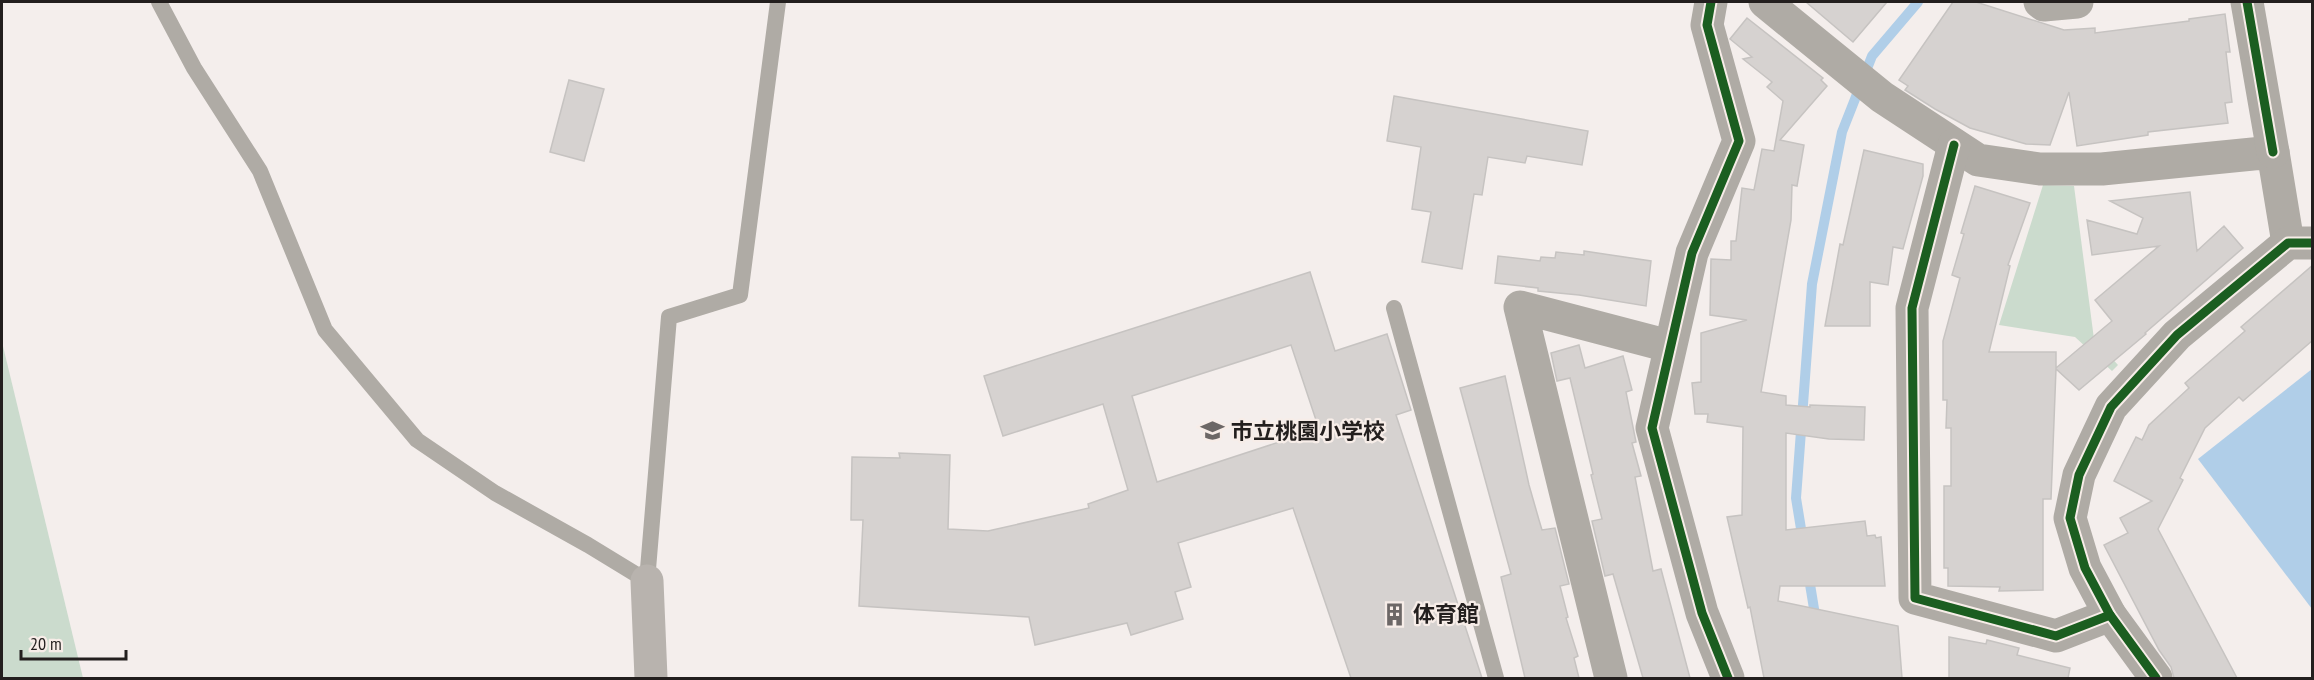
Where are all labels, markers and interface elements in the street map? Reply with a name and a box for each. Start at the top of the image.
place label: 市立桃園小学校 [1231,417,1385,445]
school or university icon: 市立桃園小学校 [1200,418,1226,444]
place label: 体育館 [1413,600,1479,628]
building icon: 体育館 [1382,601,1408,627]
scale bar [21,623,126,661]
text: 20 m [30,632,62,655]

